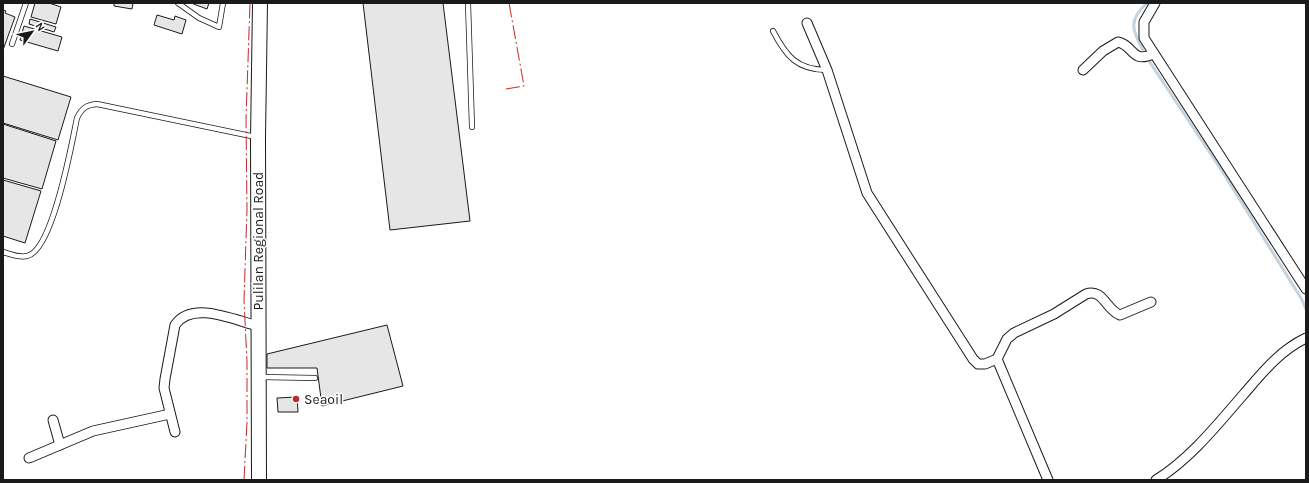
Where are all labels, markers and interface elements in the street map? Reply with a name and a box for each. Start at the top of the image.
north arrow [12,12,52,52]
text: N [32,20,48,34]
street label: Pulilan Regional Road [250,172,267,310]
place label: Seaoil [304,391,343,408]
marker: Seaoil [291,394,301,404]

